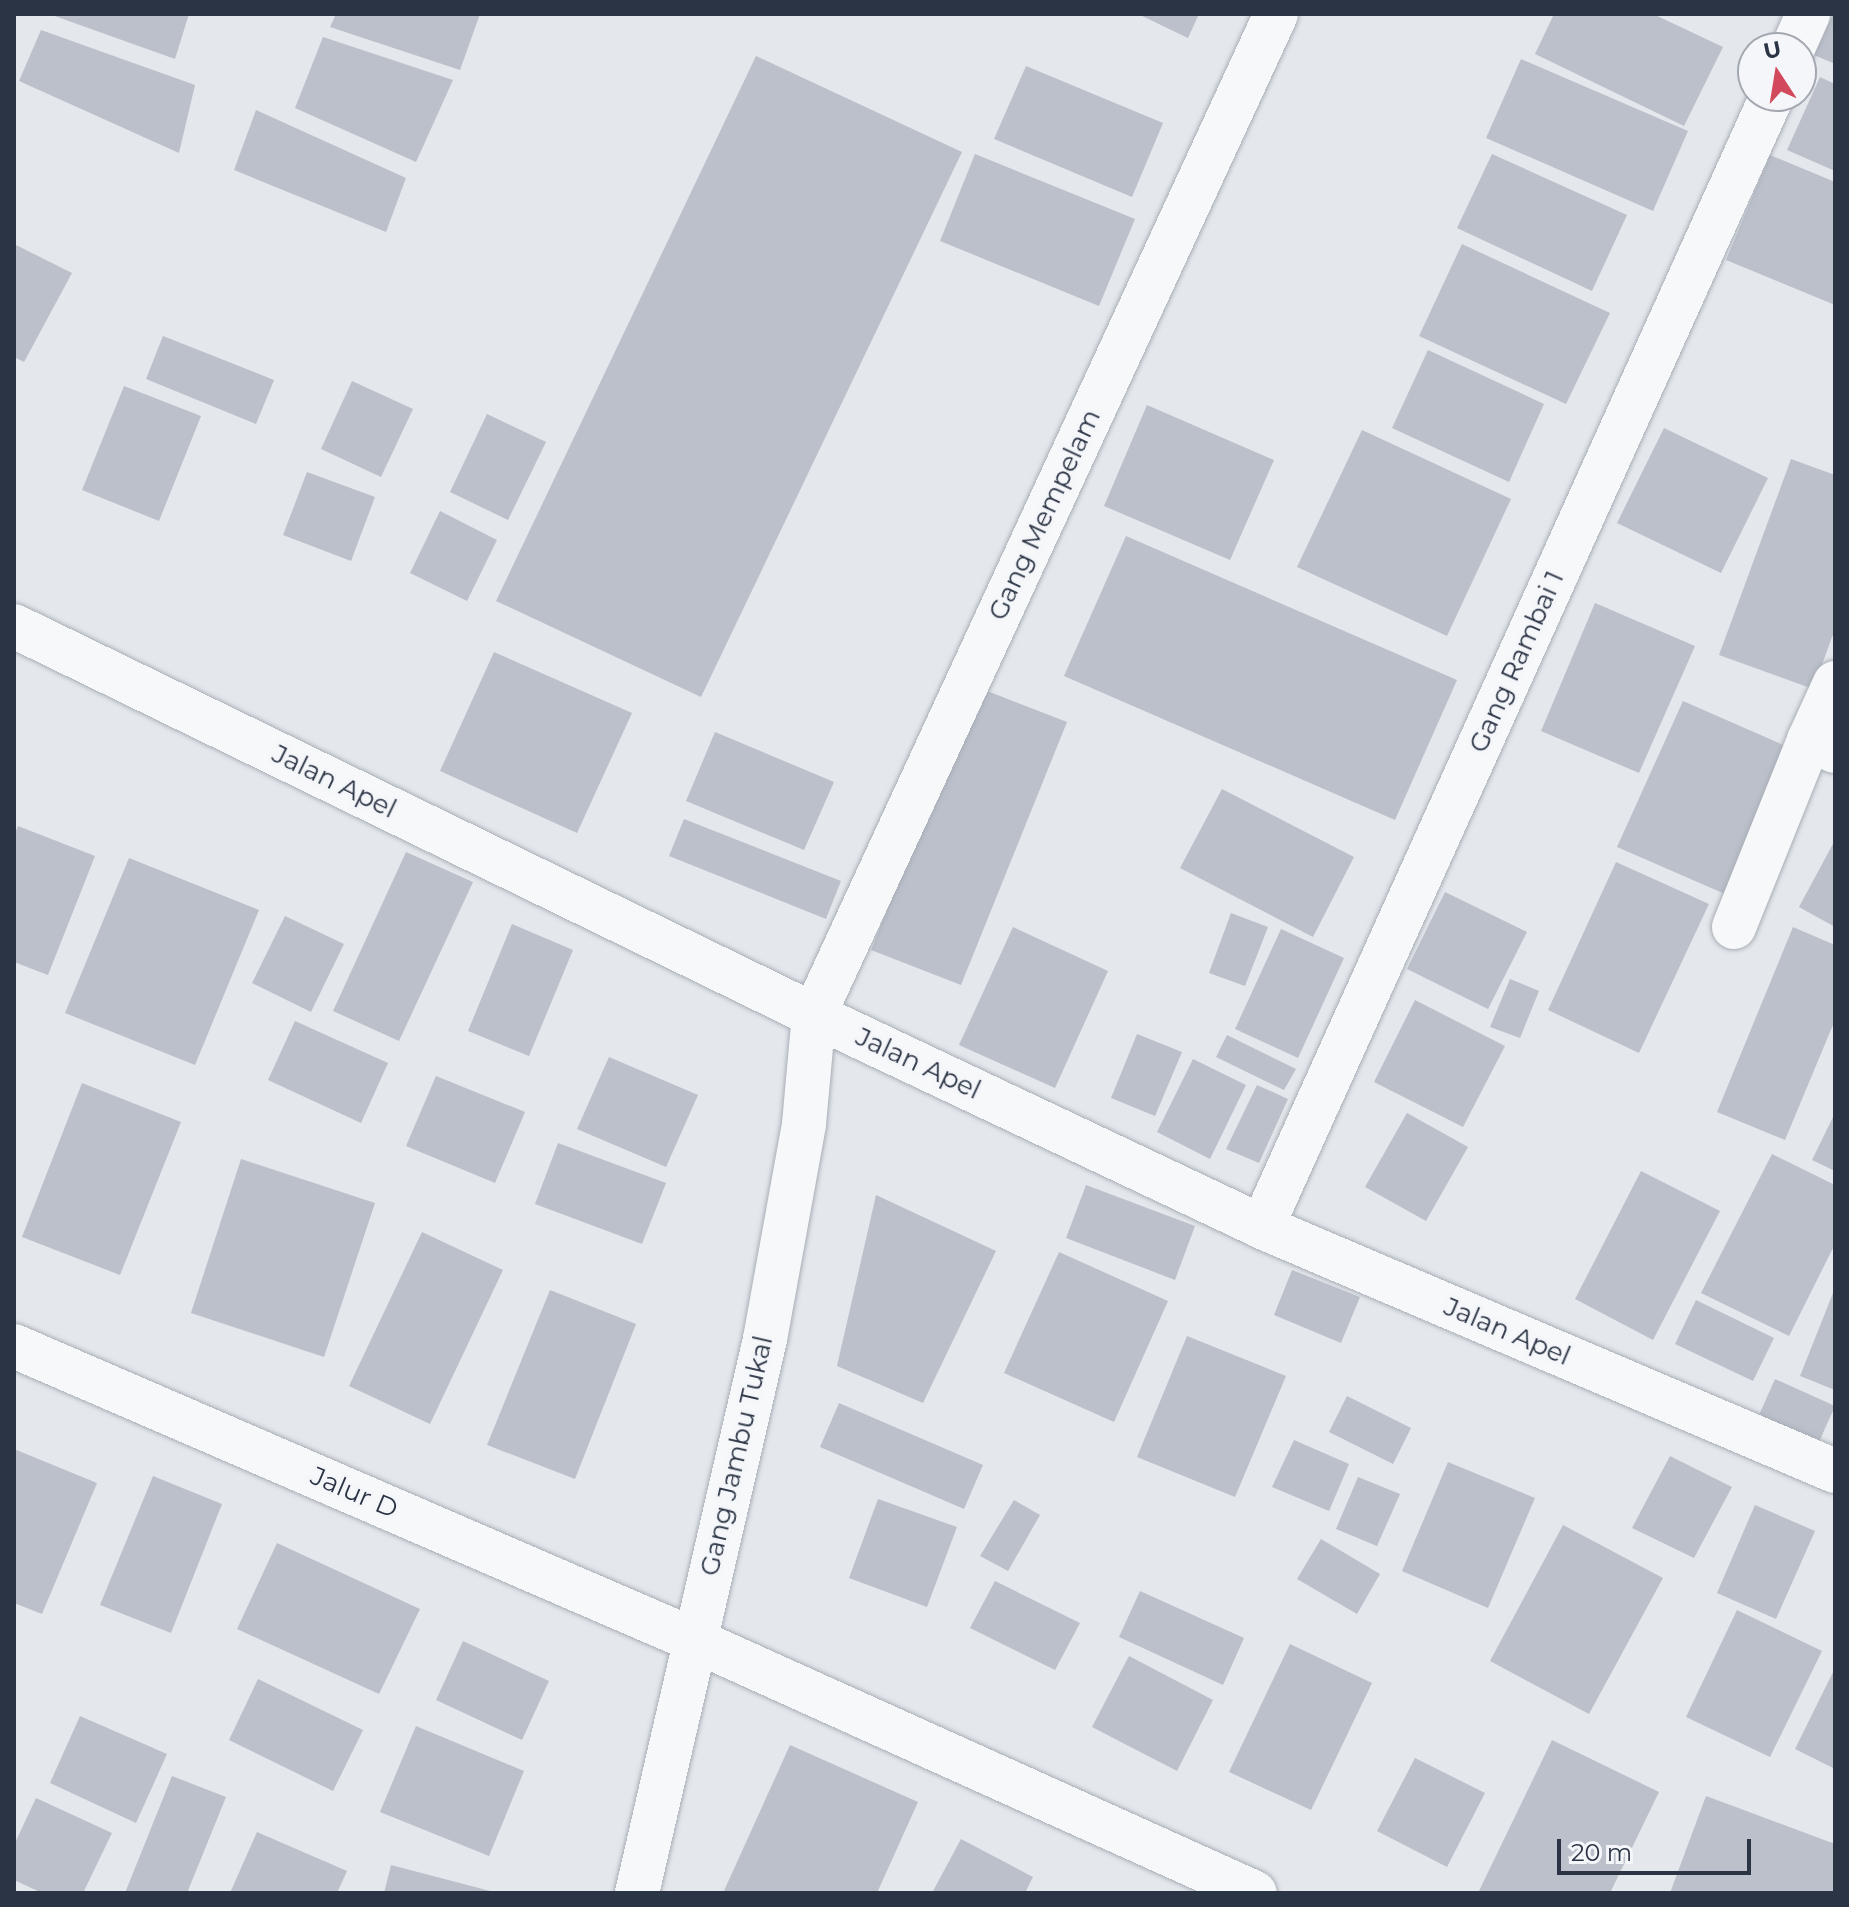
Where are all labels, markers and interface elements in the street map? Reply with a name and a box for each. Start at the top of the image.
north arrow [1737,32,1817,112]
text: U [1761,35,1784,65]
street label: Gang Mempelam [982,405,1108,625]
street label: Gang Rambai 1 [1463,566,1571,758]
street label: Jalan Apel [267,739,401,825]
street label: Jalan Apel [851,1022,985,1106]
street label: Jalan Apel [1439,1291,1575,1373]
street label: Gang Jambu Tukal [694,1333,780,1579]
street label: Jalur D [306,1461,402,1525]
scale bar [1561,1823,1755,1873]
text: 20 m [1571,1838,1632,1867]

